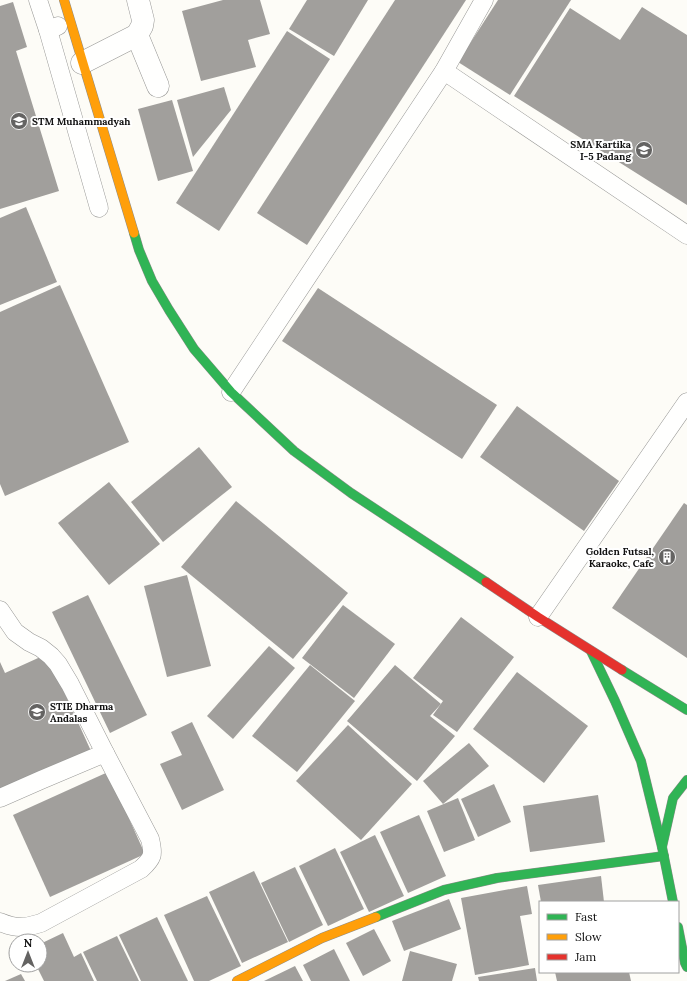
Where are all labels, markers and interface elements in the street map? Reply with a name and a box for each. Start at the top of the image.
school or university icon: STM Muhammadyah [9,111,29,131]
place label: STM Muhammadyah [32,115,131,128]
place label: SMA Kartika I-5 Padang [570,138,632,163]
school or university icon: SMA Kartika I-5 Padang [634,140,654,160]
place label: Golden Futsal, Karaoke, Cafe [586,545,655,570]
building icon: Golden Futsal, Karaoke, Cafe [657,547,677,567]
place label: STIE Dharma Andalas [50,700,114,725]
school or university icon: STIE Dharma Andalas [27,702,47,722]
legend [539,901,679,973]
text: Fast [575,909,598,924]
text: Slow [575,929,602,944]
north arrow [8,933,48,973]
text: N [24,936,33,950]
text: Jam [574,949,596,964]

